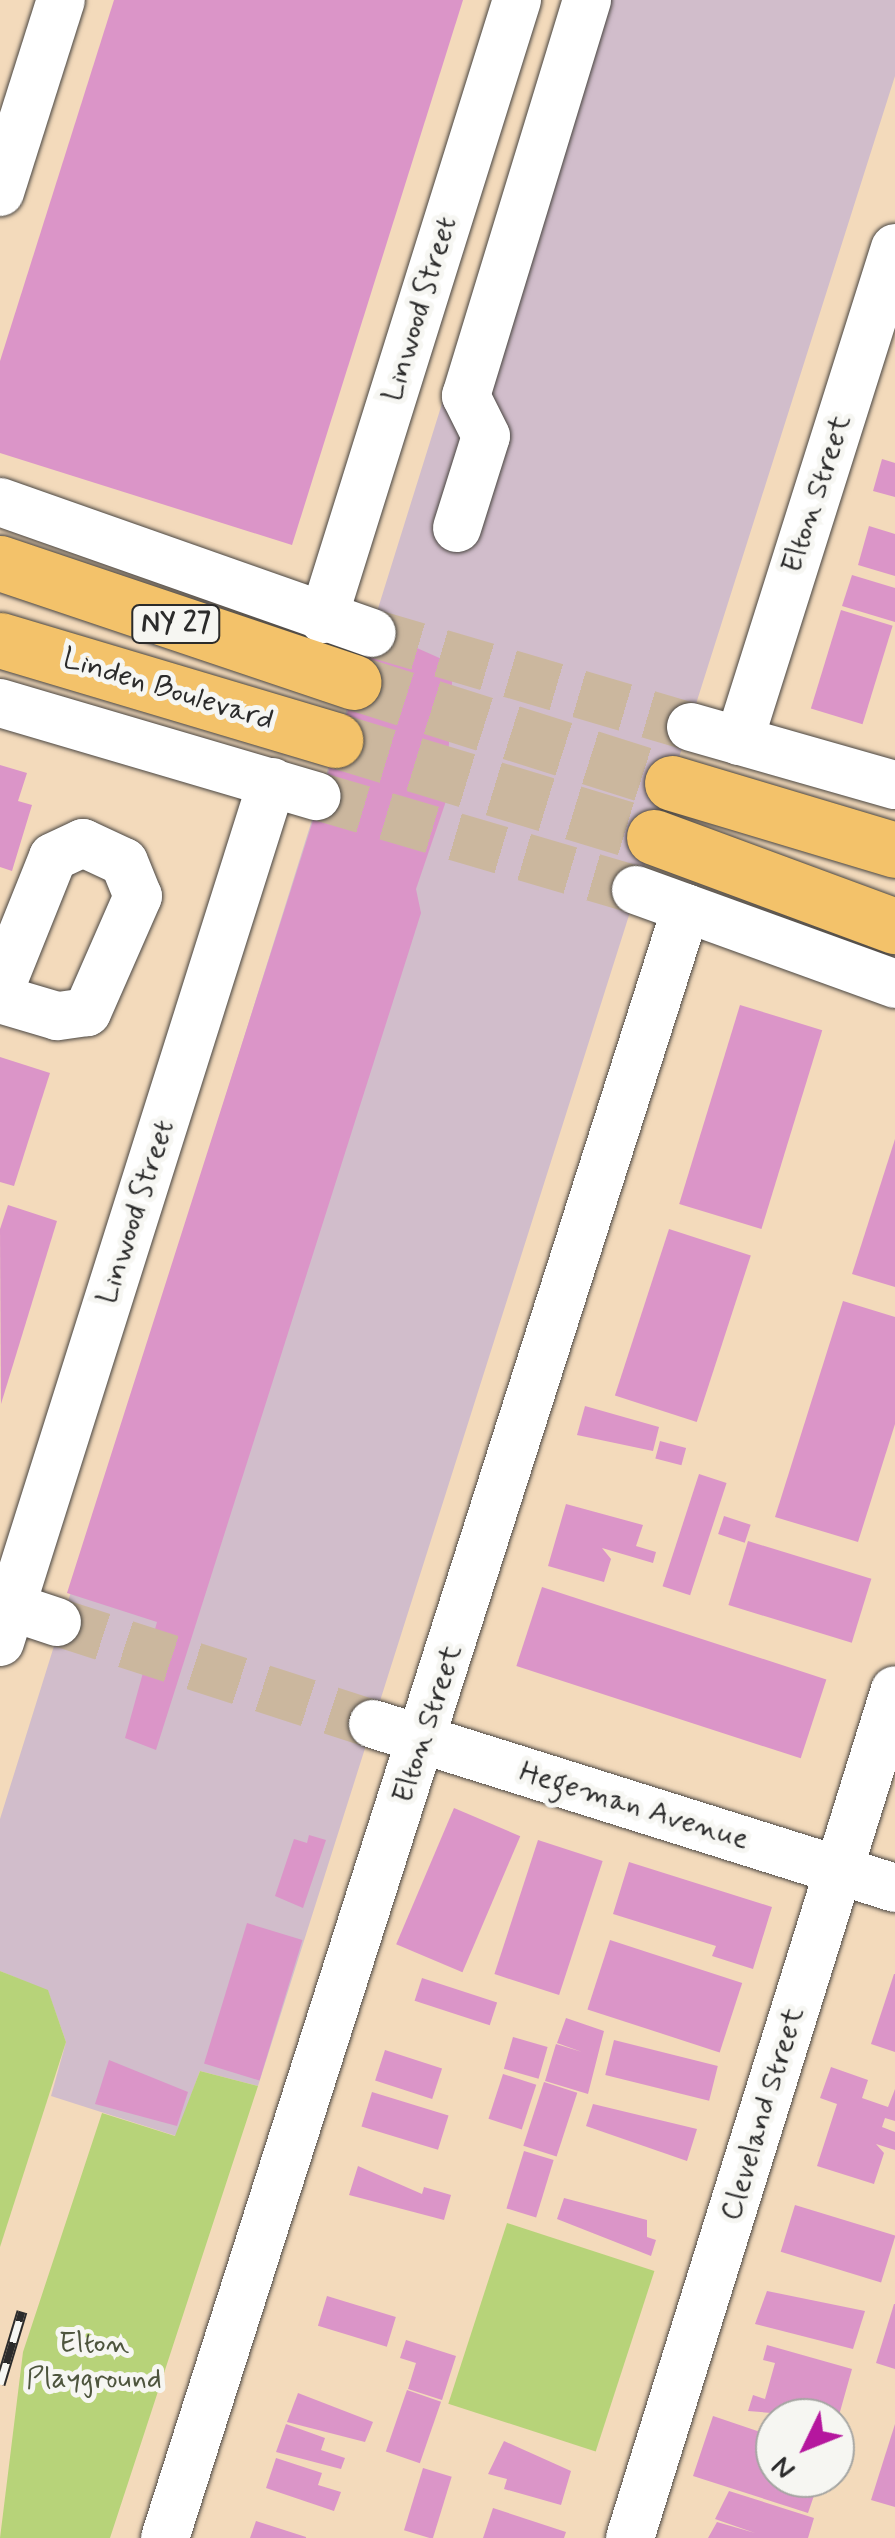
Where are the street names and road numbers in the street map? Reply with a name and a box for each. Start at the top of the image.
street label: Linwood Street [374,210,466,408]
street label: Elton Street [774,410,860,578]
road number: NY 27 [131,601,221,647]
street label: Linden Boulevard [61,642,275,738]
street label: Linwood Street [89,1113,183,1311]
street label: Elton Street [385,1640,471,1808]
street label: Hegeman Avenue [519,1755,749,1857]
street label: Cleveland Street [713,2003,813,2225]

